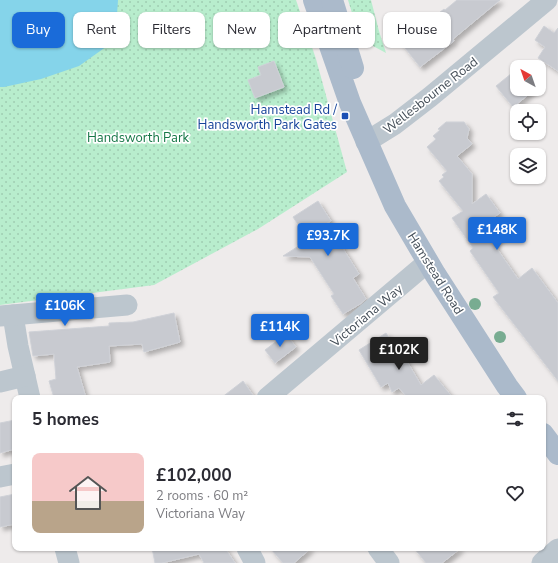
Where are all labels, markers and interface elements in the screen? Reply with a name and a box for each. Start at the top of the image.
chip: Buy [12,12,65,48]
chip: Rent [73,12,130,48]
chip: Filters [138,12,205,48]
chip: New [213,12,270,48]
chip: Apartment [278,12,375,48]
chip: House [383,12,451,48]
street label: Wellesbourne Road [379,53,482,139]
north arrow [510,60,546,96]
map controls [510,60,546,184]
place label: Hamstead Rd / Handsworth Park Gates [198,101,337,134]
button: locate [510,104,546,140]
marker: Hamstead Rd / Handsworth Park Gates [340,111,350,121]
park label: Handsworth Park [87,129,190,147]
button: layers [510,148,546,184]
pin: £148K [469,217,525,251]
text: £148K [477,221,517,239]
pin: £93.7K [295,223,361,257]
text: £93.7K [306,227,350,245]
street label: Hamstead Road [403,229,468,318]
street label: Victoriana Way [326,280,407,352]
pin: £106K [37,293,93,327]
text: £106K [45,297,85,315]
pin: £114K [252,314,308,348]
text: £114K [260,318,300,336]
pin: £102K [371,337,427,371]
text: £102K [379,341,419,359]
text: 5 homes [32,408,99,431]
icon: filters [504,408,526,430]
text: £102,000 [156,464,232,487]
icon: home [64,469,112,517]
icon: heart [504,482,526,504]
text: 2 rooms · 60 m² [156,487,248,505]
text: Victoriana Way [156,505,245,523]

